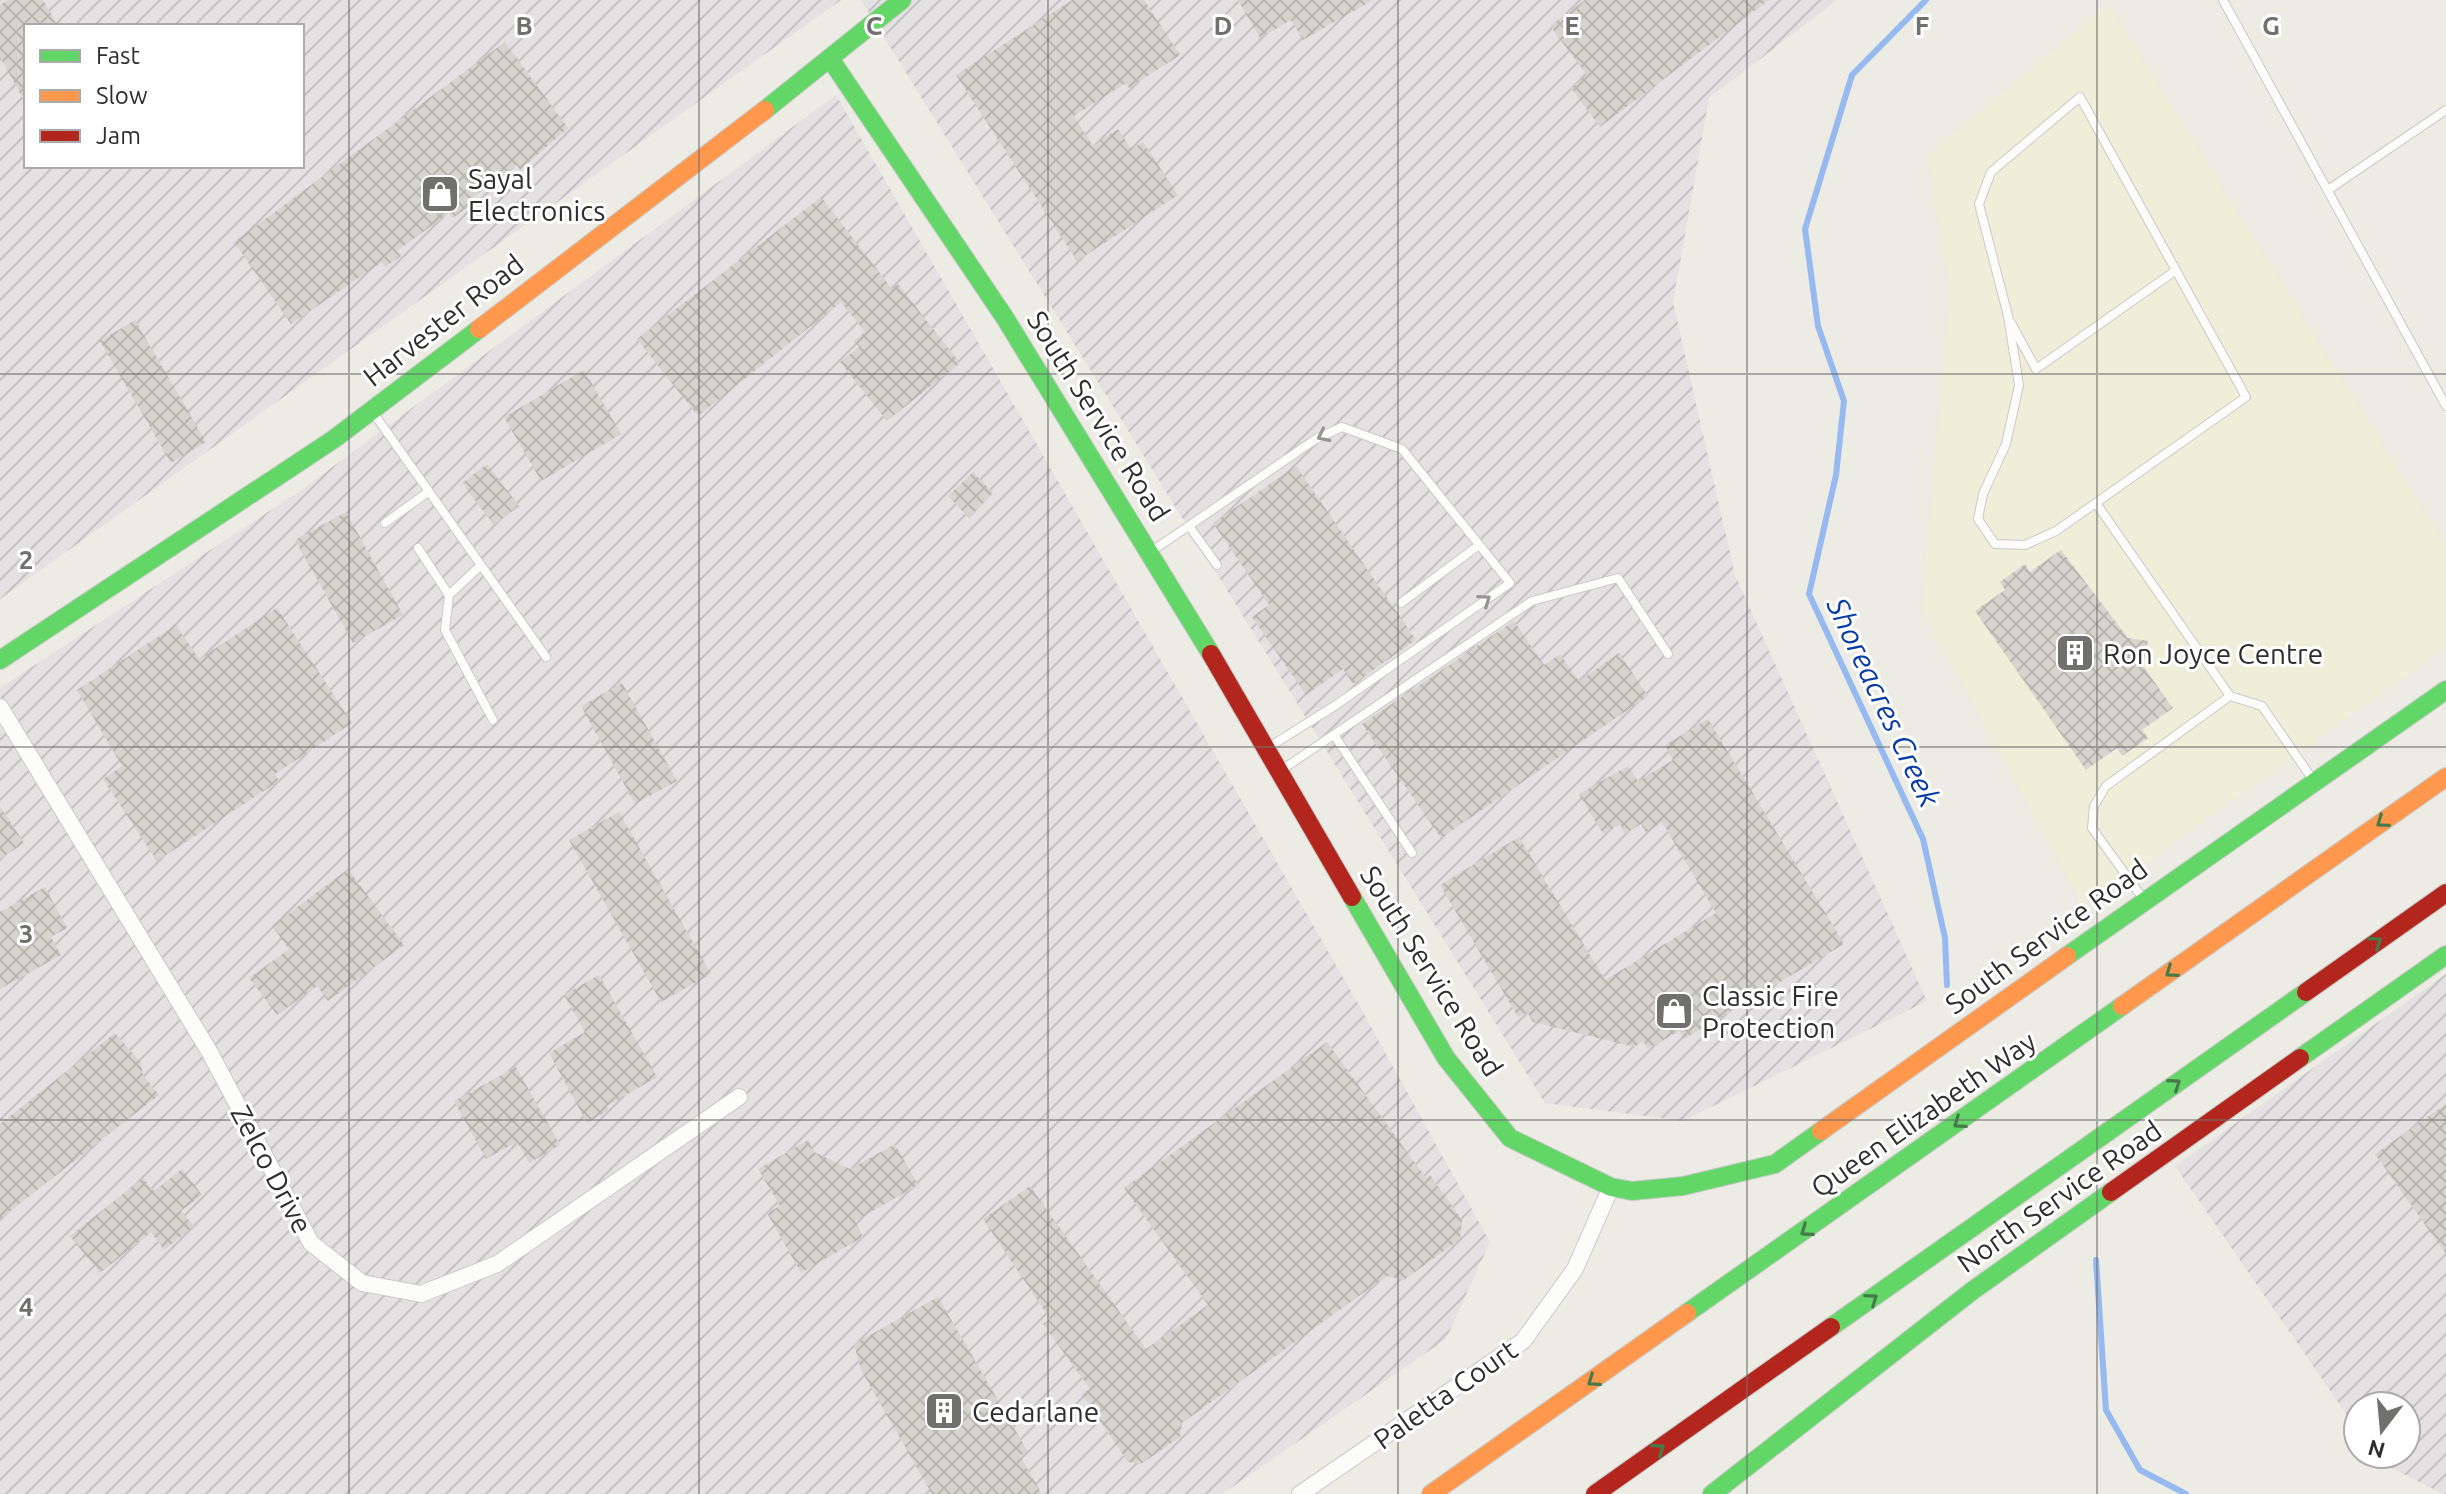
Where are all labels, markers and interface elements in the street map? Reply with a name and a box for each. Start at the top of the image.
text: B [515,11,533,40]
text: C [866,11,883,40]
text: D [1214,11,1232,40]
text: E [1564,11,1580,40]
text: F [1915,11,1929,40]
text: G [2262,11,2280,40]
legend [24,24,304,168]
text: Fast [96,42,140,69]
text: Slow [96,82,148,109]
text: Jam [96,122,141,149]
place label: Sayal Electronics [468,163,605,226]
shop icon: Sayal Electronics [419,173,461,215]
street label: Harvester Road [357,248,529,392]
street label: South Service Road [1022,305,1176,527]
one-way arrow [1317,426,1332,442]
text: 2 [19,545,33,574]
water label: Shoreacres Creek [1820,591,1948,813]
one-way arrow [1476,596,1490,610]
building icon: Ron Joyce Centre [2054,632,2096,674]
place label: Ron Joyce Centre [2103,638,2323,669]
one-way arrow [2377,812,2391,827]
street label: South Service Road [1939,852,2153,1020]
street label: South Service Road [1355,860,1509,1082]
text: 3 [19,919,33,948]
one-way arrow [2368,938,2382,952]
one-way arrow [2165,963,2179,977]
place label: Classic Fire Protection [1702,980,1839,1043]
shop icon: Classic Fire Protection [1653,990,1695,1032]
street label: Queen Elizabeth Way [1805,1025,2041,1203]
one-way arrow [2167,1079,2181,1094]
street label: Zelco Drive [225,1100,319,1238]
one-way arrow [1953,1113,1967,1128]
street label: North Service Road [1951,1114,2167,1278]
one-way arrow [1800,1221,1814,1236]
text: 4 [19,1292,33,1321]
one-way arrow [1863,1294,1877,1309]
street label: Paletta Court [1367,1333,1523,1455]
one-way arrow [1587,1371,1601,1386]
building icon: Cedarlane [923,1390,965,1432]
north arrow [2342,1390,2422,1470]
place label: Cedarlane [972,1396,1099,1427]
text: N [2365,1435,2388,1464]
one-way arrow [1651,1444,1665,1459]

